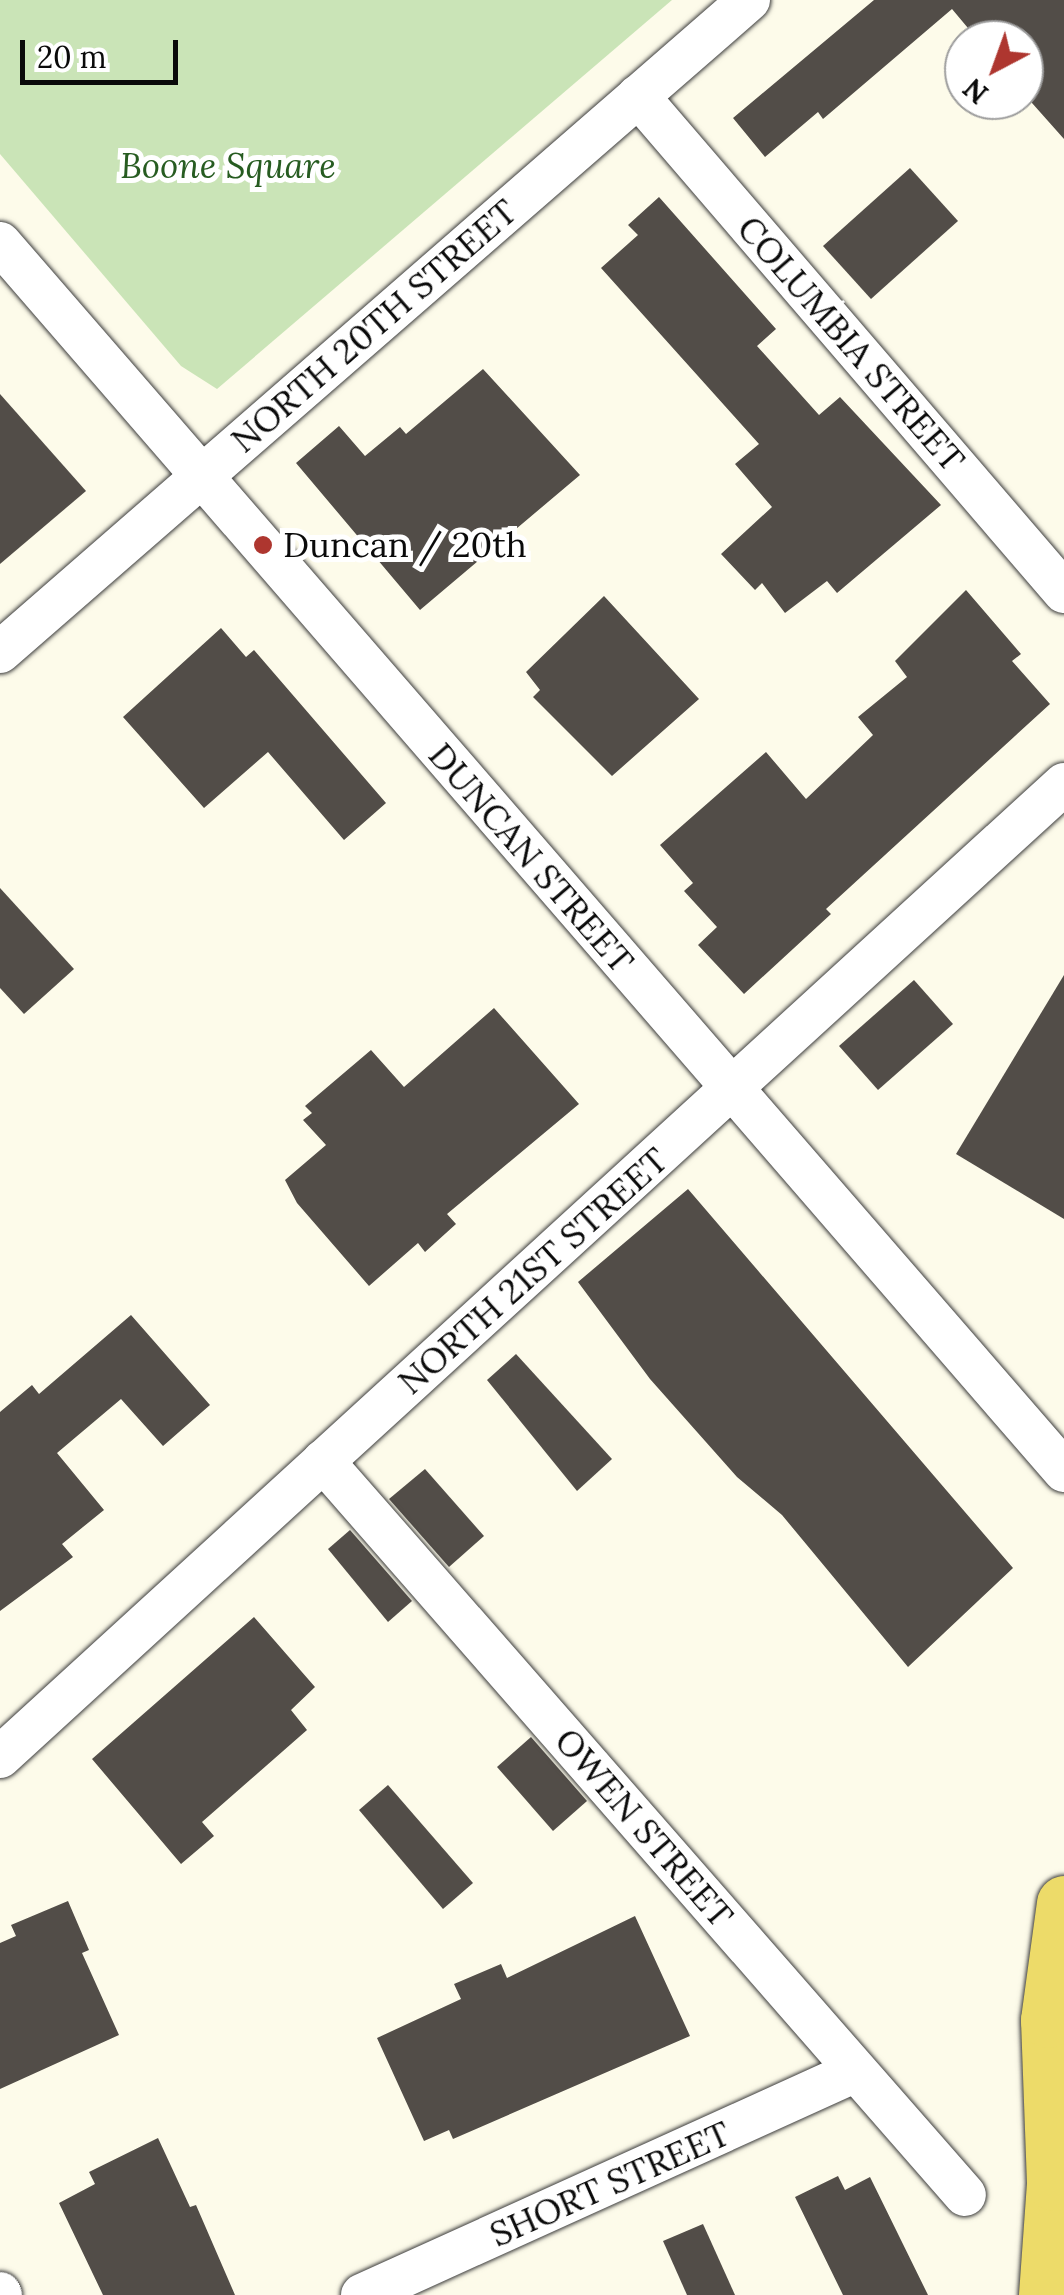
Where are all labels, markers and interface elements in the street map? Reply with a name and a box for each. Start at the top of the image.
scale bar [25,20,182,82]
north arrow [944,20,1044,120]
text: 20 m [37,38,106,76]
text: N [956,70,996,112]
park label: Boone Square [120,145,336,187]
street label: NORTH 20TH STREET [223,191,525,461]
street label: COLUMBIA STREET [729,208,973,480]
place label: Duncan / 20th [283,524,527,566]
marker: Duncan / 20th [252,534,274,556]
street label: DUNCAN STREET [420,734,642,982]
street label: NORTH 21ST STREET [390,1139,676,1403]
street label: OWEN STREET [546,1720,742,1936]
street label: SHORT STREET [484,2112,736,2256]

